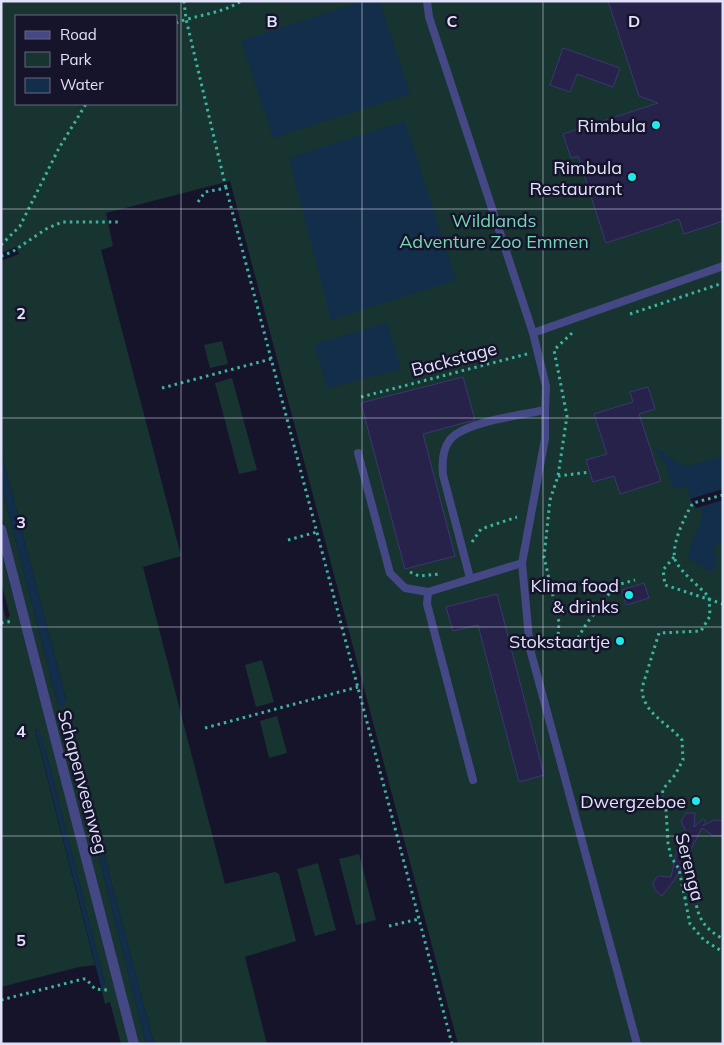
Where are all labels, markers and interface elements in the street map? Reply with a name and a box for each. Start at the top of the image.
text: B [266,11,278,31]
text: C [447,11,458,31]
text: D [628,11,640,31]
legend [15,15,178,105]
text: Road [60,25,97,44]
text: Park [60,50,92,69]
text: Water [60,75,104,94]
place label: Rimbula [577,114,646,137]
marker: Rimbula [650,119,662,131]
place label: Rimbula Restaurant [530,156,622,200]
marker: Rimbula Restaurant [626,171,638,183]
park label: Wildlands Adventure Zoo Emmen [399,209,589,253]
text: 2 [16,303,26,323]
street label: Backstage [409,337,499,381]
text: 3 [16,512,26,532]
place label: Klima food & drinks [531,574,619,618]
marker: Klima food & drinks [623,589,635,601]
place label: Stokstaartje [509,630,610,653]
marker: Stokstaartje [614,635,626,647]
street label: Schapenveenweg [53,707,113,857]
text: 4 [16,721,26,741]
place label: Dwergzeboe [580,790,686,813]
marker: Dwergzeboe [690,795,702,807]
street label: Serenga [670,831,710,903]
text: 5 [16,930,26,950]

